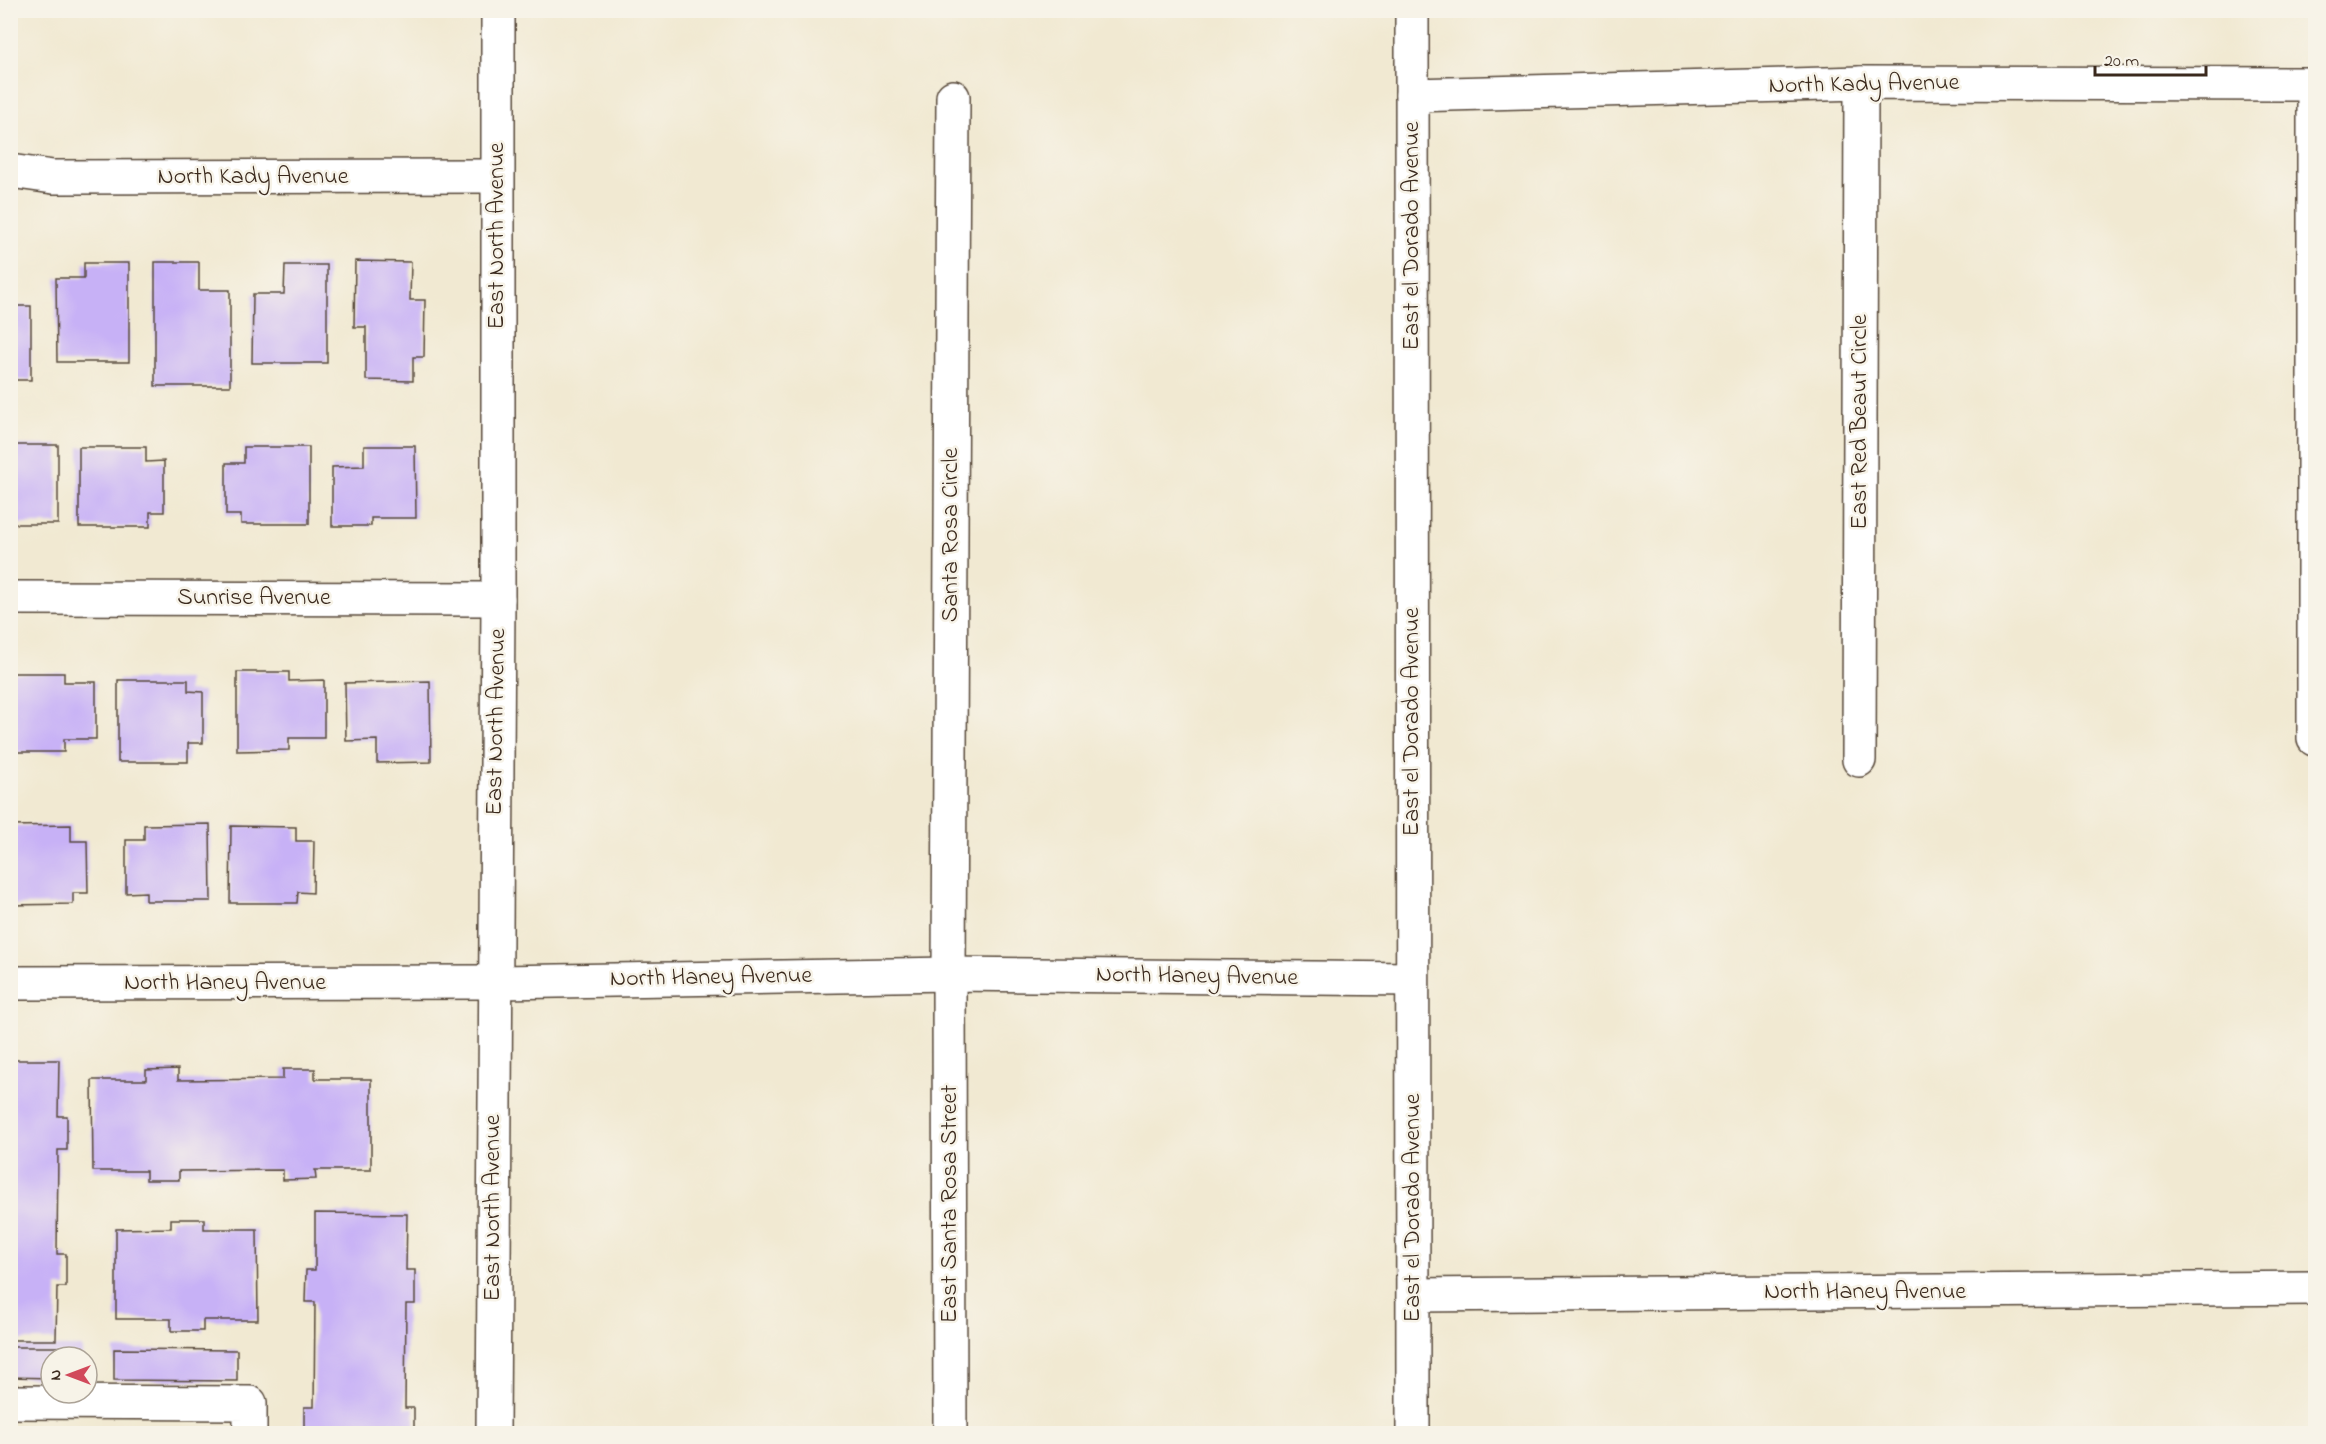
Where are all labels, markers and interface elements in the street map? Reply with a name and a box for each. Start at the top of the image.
scale bar [2095,39,2206,77]
text: 20 m [2104,49,2139,75]
street label: North Kady Avenue [1768,66,1960,105]
street label: East el Dorado Avenue [1395,121,1430,350]
street label: East North Avenue [480,142,515,330]
street label: North Kady Avenue [158,160,349,196]
street label: East Red Beaut Circle [1843,314,1878,530]
street label: Santa Rosa Circle [934,447,969,622]
street label: Sunrise Avenue [177,581,331,616]
street label: East el Dorado Avenue [1395,607,1430,836]
street label: East North Avenue [478,628,516,816]
street label: North Haney Avenue [1096,958,1299,997]
street label: North Haney Avenue [610,959,813,998]
street label: North Haney Avenue [124,966,326,1002]
street label: East Santa Rosa Street [933,1085,968,1323]
street label: East el Dorado Avenue [1396,1093,1431,1322]
street label: East North Avenue [476,1114,511,1302]
street label: North Haney Avenue [1764,1275,1966,1311]
north arrow [39,1345,99,1405]
text: N [44,1369,68,1380]

